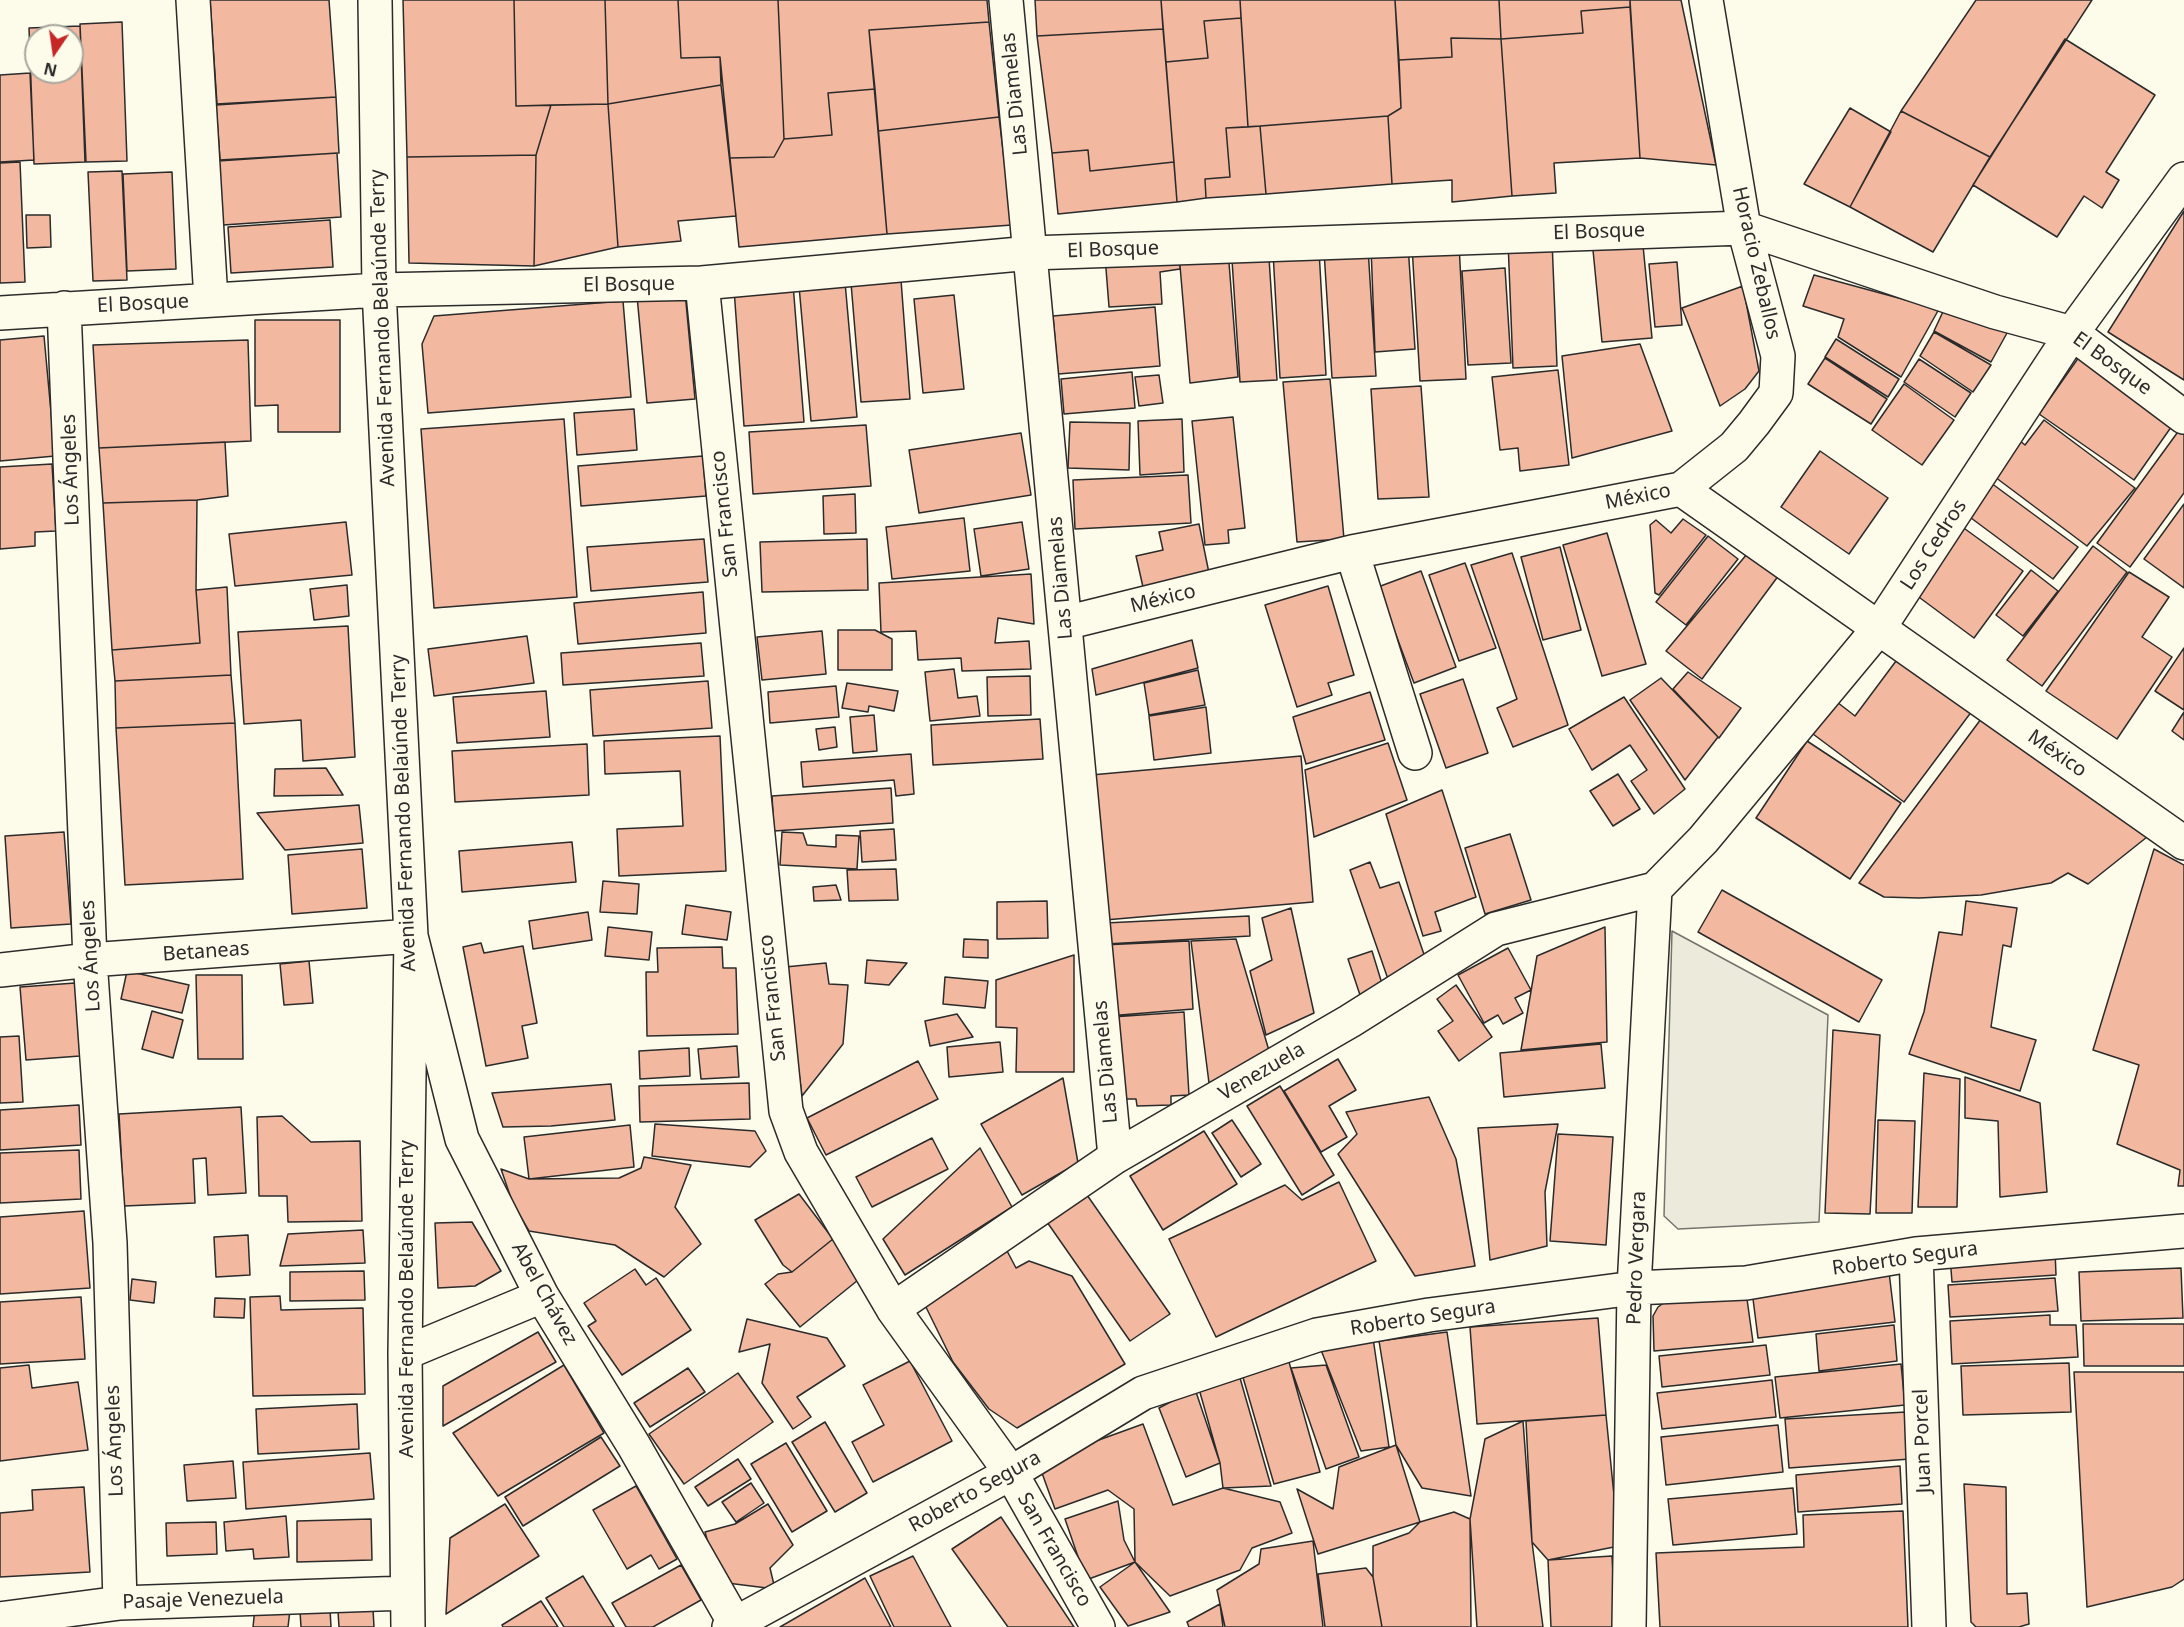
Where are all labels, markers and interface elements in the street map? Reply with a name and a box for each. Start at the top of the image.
north arrow [24,24,84,84]
street label: Las Diamelas [997,31,1033,157]
text: N [42,57,59,82]
street label: Avenida Fernando Belaúnde Terry [365,169,401,487]
street label: Horacio Zeballos [1727,184,1785,342]
street label: El Bosque [1553,218,1645,246]
street label: El Bosque [1067,236,1159,264]
street label: El Bosque [583,272,675,298]
street label: El Bosque [96,290,190,318]
street label: El Bosque [2068,327,2156,401]
street label: Los Ángeles [57,414,85,526]
street label: San Francisco [706,449,744,579]
street label: México [1603,479,1673,515]
street label: Los Cedros [1896,495,1972,595]
street label: Las Diamelas [1044,515,1078,641]
street label: México [1128,579,1198,619]
street label: Avenida Fernando Belaúnde Terry [386,654,422,972]
street label: México [2023,725,2091,783]
street label: Los Ángeles [76,899,106,1013]
street label: San Francisco [754,933,792,1063]
street label: Betaneas [162,937,250,967]
street label: Las Diamelas [1089,999,1123,1125]
street label: Venezuela [1215,1038,1309,1106]
street label: Avenida Fernando Belaúnde Terry [395,1140,419,1458]
street label: Pedro Vergara [1623,1190,1651,1326]
street label: Roberto Segura [1831,1237,1979,1281]
street label: Abel Chávez [506,1239,582,1349]
street label: Roberto Segura [1349,1295,1497,1341]
street label: Los Ángeles [101,1385,129,1497]
street label: Juan Porcel [1909,1388,1937,1494]
street label: Roberto Segura [905,1446,1045,1538]
street label: San Francisco [1012,1489,1096,1611]
street label: Pasaje Venezuela [122,1585,284,1615]

